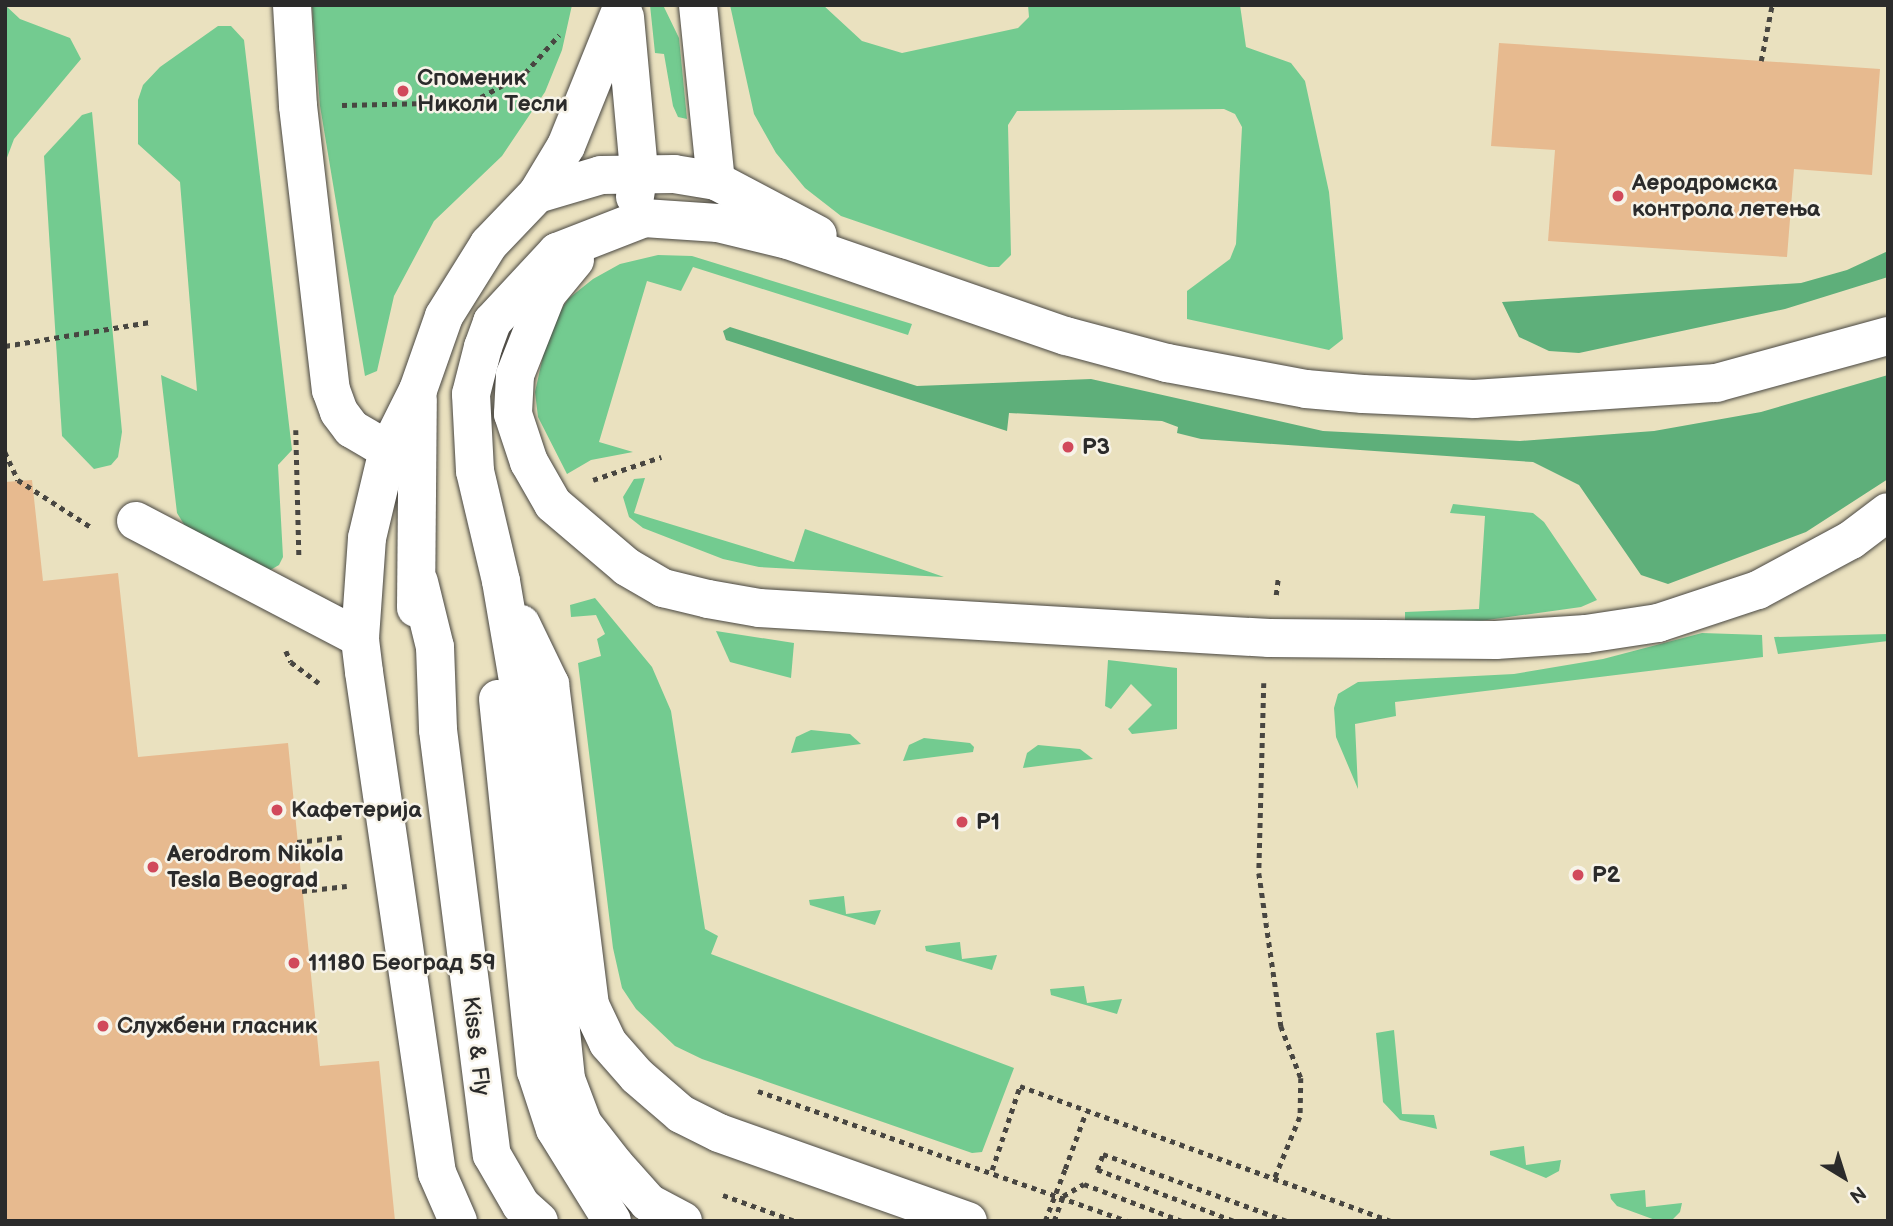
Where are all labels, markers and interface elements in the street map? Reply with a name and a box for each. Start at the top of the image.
place label: Споменик Николи Тесли [417,64,568,118]
marker: Споменик Николи Тесли [395,83,411,99]
place label: Аеродромска контрола летења [1632,169,1820,223]
marker: Аеродромска контрола летења [1610,188,1626,204]
place label: P3 [1082,433,1110,461]
marker: P3 [1060,439,1076,455]
place label: Кафетерија [291,796,422,824]
marker: Кафетерија [269,802,285,818]
place label: P1 [976,808,1000,836]
marker: P1 [954,814,970,830]
place label: Aerodrom Nikola Tesla Beograd [167,840,344,894]
marker: Aerodrom Nikola Tesla Beograd [145,859,161,875]
place label: P2 [1592,861,1620,889]
marker: P2 [1570,867,1586,883]
place label: 11180 Београд 59 [308,949,496,977]
marker: 11180 Београд 59 [286,955,302,971]
street label: Kiss & Fly [456,995,496,1097]
place label: Службени гласник [117,1012,317,1040]
marker: Службени гласник [95,1018,111,1034]
north arrow [1809,1142,1879,1212]
text: N [1845,1180,1870,1207]

